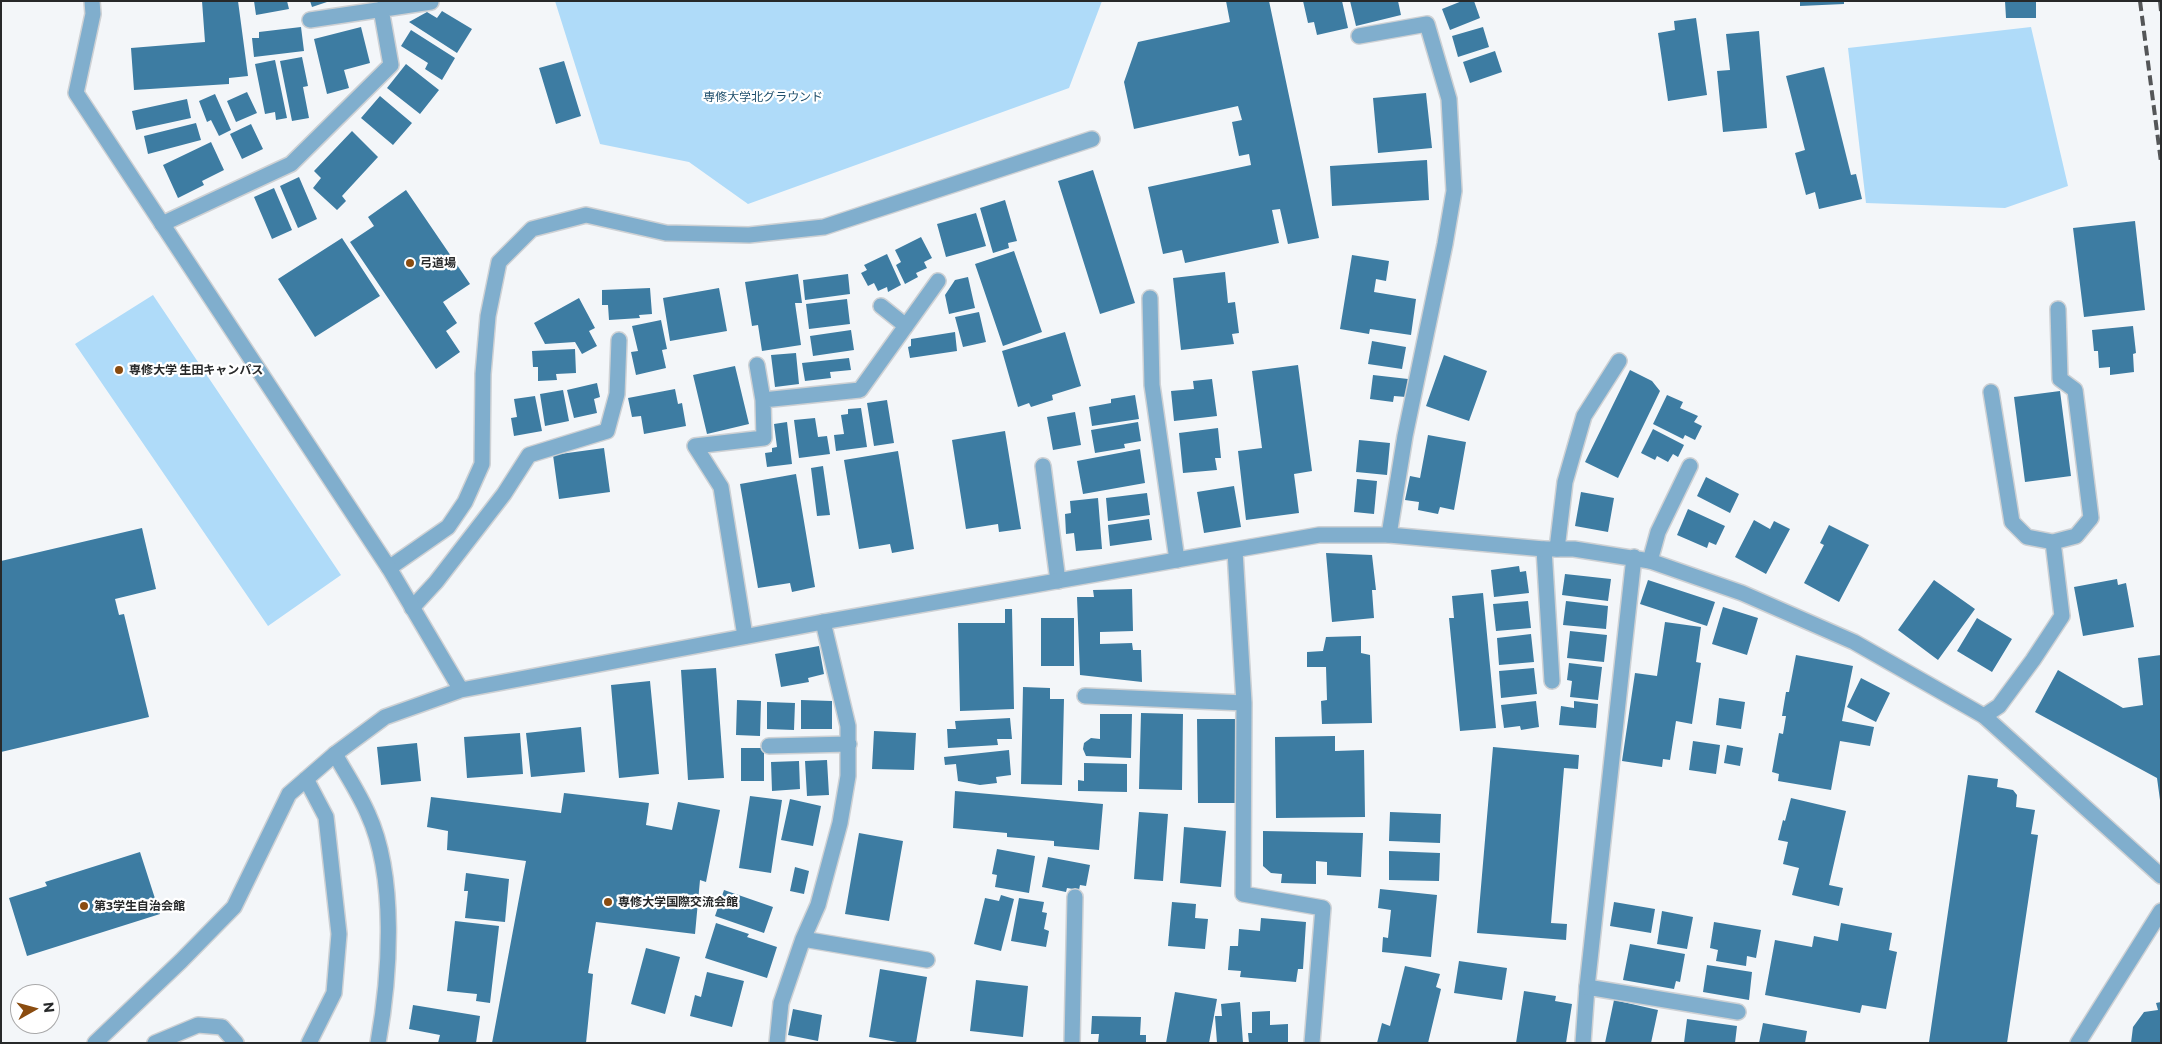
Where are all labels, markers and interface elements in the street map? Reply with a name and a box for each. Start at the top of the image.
park label: 専修大学北グラウンド [703,90,823,104]
place label: 弓道場 [420,256,456,270]
marker: 弓道場 [404,257,416,269]
place label: 専修大学 生田キャンパス [129,363,263,377]
marker: 専修大学 生田キャンパス [113,364,125,376]
place label: 専修大学国際交流会館 [618,895,738,909]
marker: 専修大学国際交流会館 [602,896,614,908]
place label: 第3学生自治会館 [94,899,185,913]
marker: 第3学生自治会館 [78,900,90,912]
north arrow [10,984,60,1034]
text: N [40,1001,58,1013]

